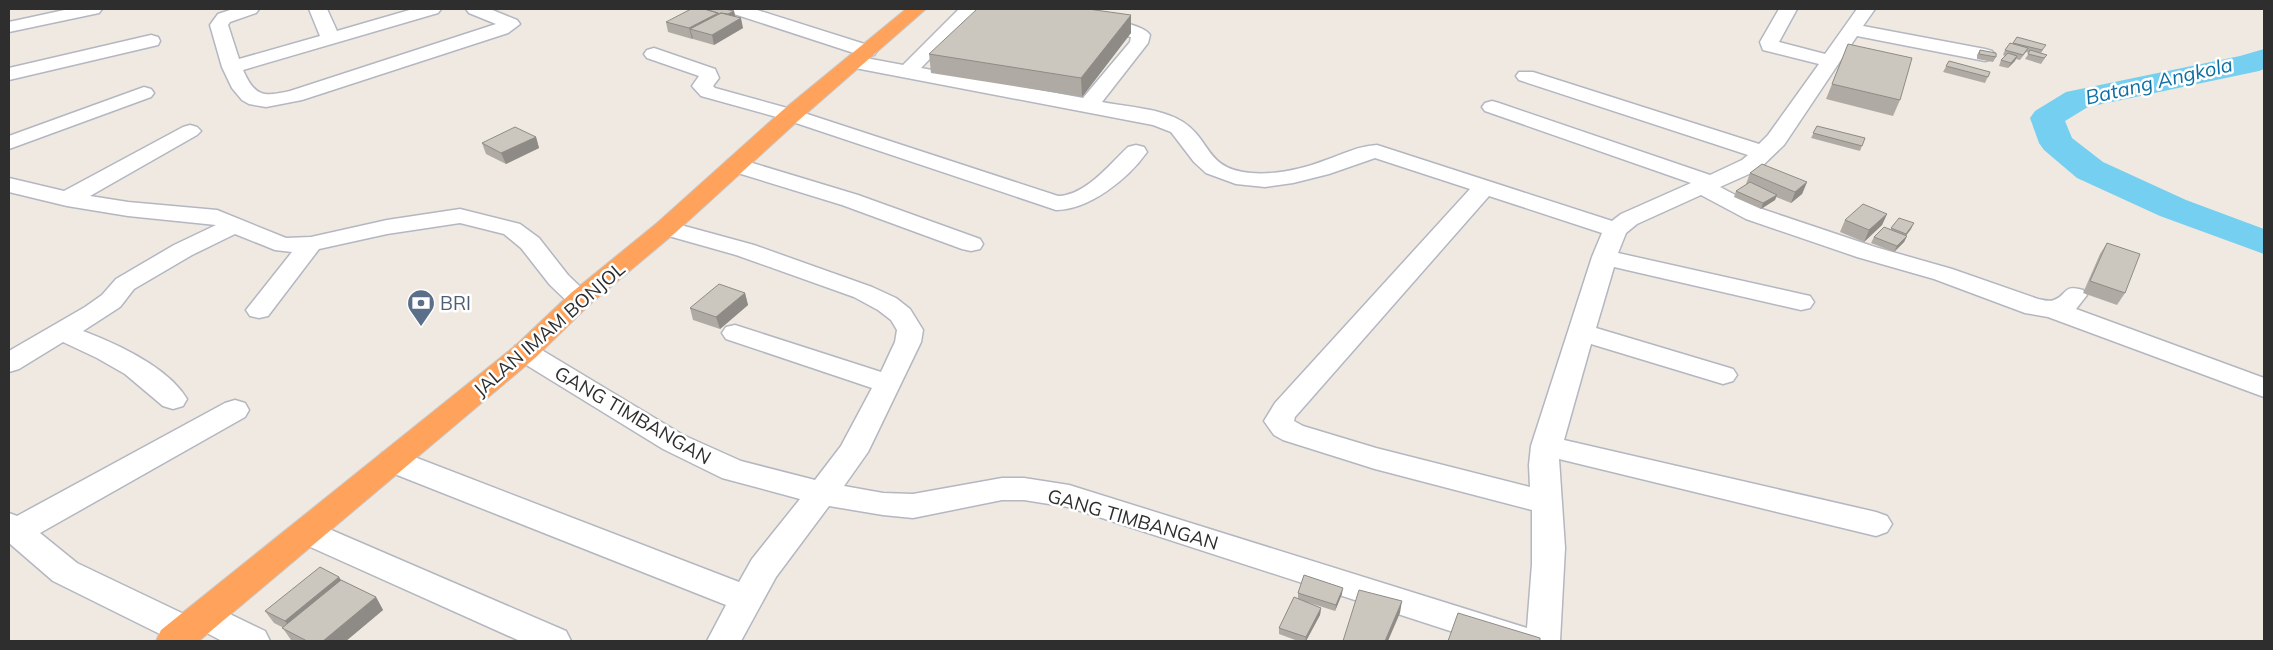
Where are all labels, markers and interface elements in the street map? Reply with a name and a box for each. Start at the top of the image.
water label: Batang Angkola [2083,51,2235,110]
street label: JALAN IMAM BONJOL [468,256,630,401]
bank icon: BRI [406,288,436,327]
place label: BRI [440,291,471,315]
street label: GANG TIMBANGAN [551,360,715,470]
street label: GANG TIMBANGAN [1045,483,1221,555]

